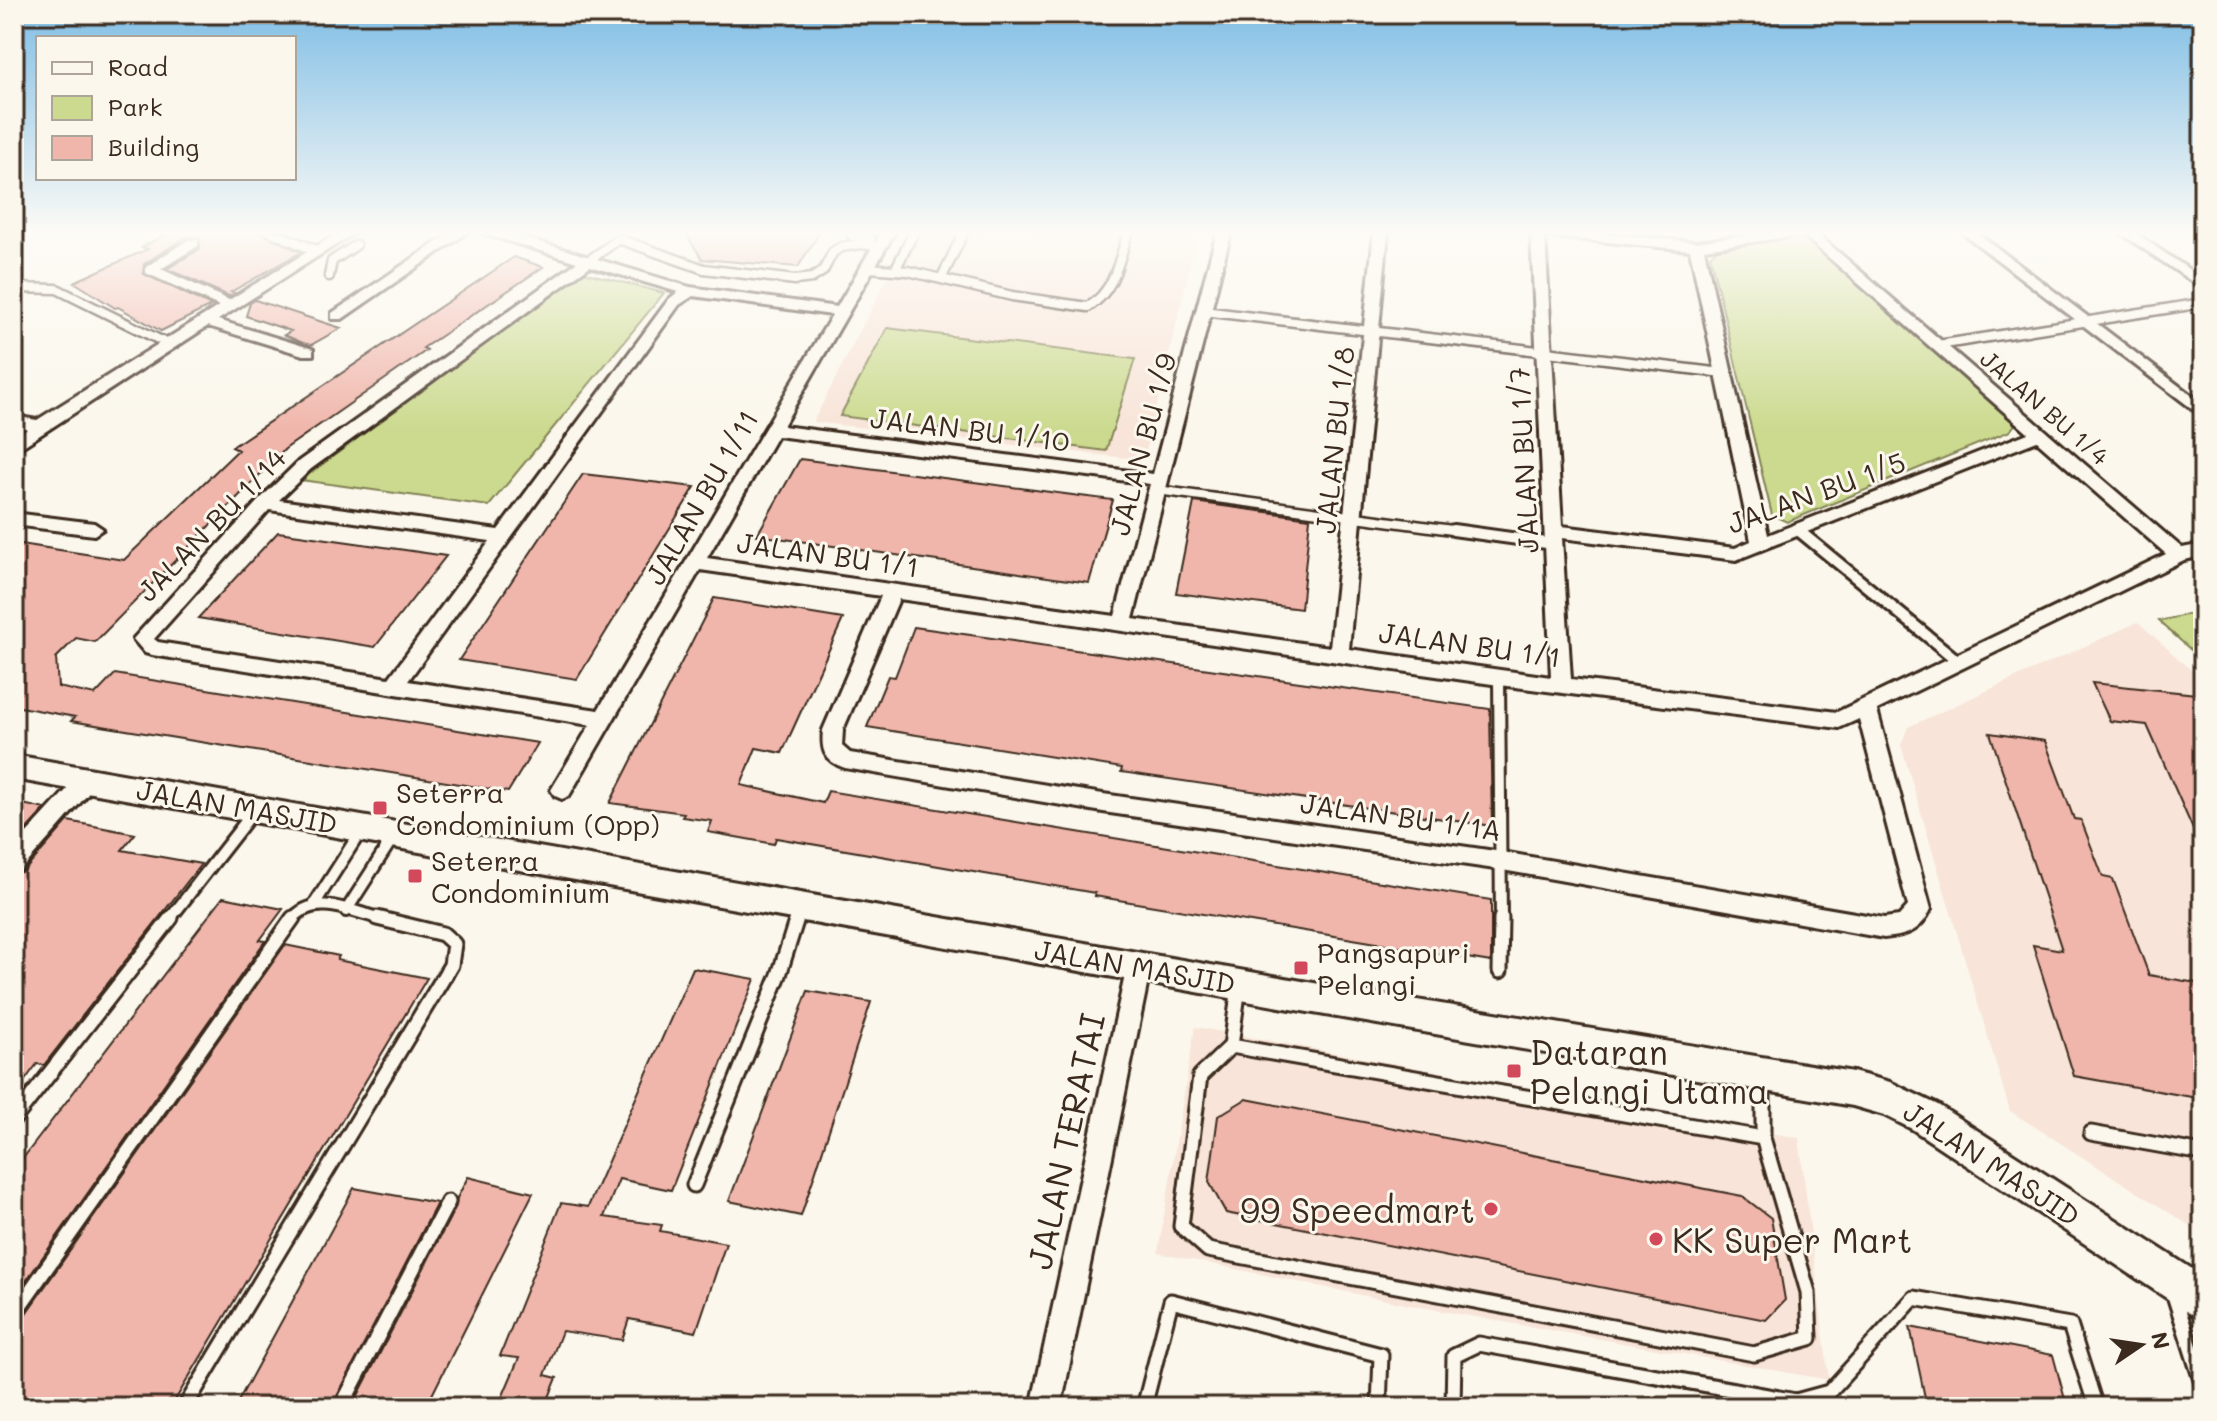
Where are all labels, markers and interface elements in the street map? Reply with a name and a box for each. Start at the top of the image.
legend [36,36,296,180]
text: Road [108,51,168,82]
text: Park [108,91,162,122]
text: Building [108,131,199,162]
street label: JALAN BU 1/4 [1974,343,2116,471]
street label: JALAN BU 1/8 [1306,345,1362,535]
street label: JALAN BU 1/9 [1100,349,1184,539]
street label: JALAN BU 1/7 [1500,366,1546,554]
street label: JALAN BU 1/10 [868,399,1072,459]
street label: JALAN BU 1/11 [636,403,766,591]
street label: JALAN BU 1/14 [129,439,294,608]
street label: JALAN BU 1/5 [1722,443,1910,541]
street label: JALAN BU 1/1 [735,523,921,585]
street label: JALAN BU 1/1 [1377,613,1563,675]
street label: JALAN MASJID [134,771,340,841]
place label: Seterra Condominium (Opp) [396,774,660,842]
street label: JALAN BU 1/1A [1298,784,1504,848]
marker: Seterra Condominium (Opp) [371,799,389,817]
place label: Seterra Condominium [431,842,610,910]
marker: Seterra Condominium [406,867,424,885]
street label: JALAN MASJID [1032,931,1238,1001]
place label: Pangsapuri Pelangi [1317,934,1470,1002]
marker: Pangsapuri Pelangi [1292,959,1310,977]
street label: JALAN TERATAI [1016,1009,1114,1273]
place label: Dataran Pelangi Utama [1530,1029,1768,1113]
marker: Dataran Pelangi Utama [1505,1062,1523,1080]
street label: JALAN MASJID [1897,1093,2087,1233]
place label: 99 Speedmart [1240,1187,1475,1232]
marker: 99 Speedmart [1482,1200,1500,1218]
place label: KK Super Mart [1672,1217,1912,1262]
marker: KK Super Mart [1647,1230,1665,1248]
north arrow [2101,1305,2181,1385]
text: N [2145,1329,2177,1352]

